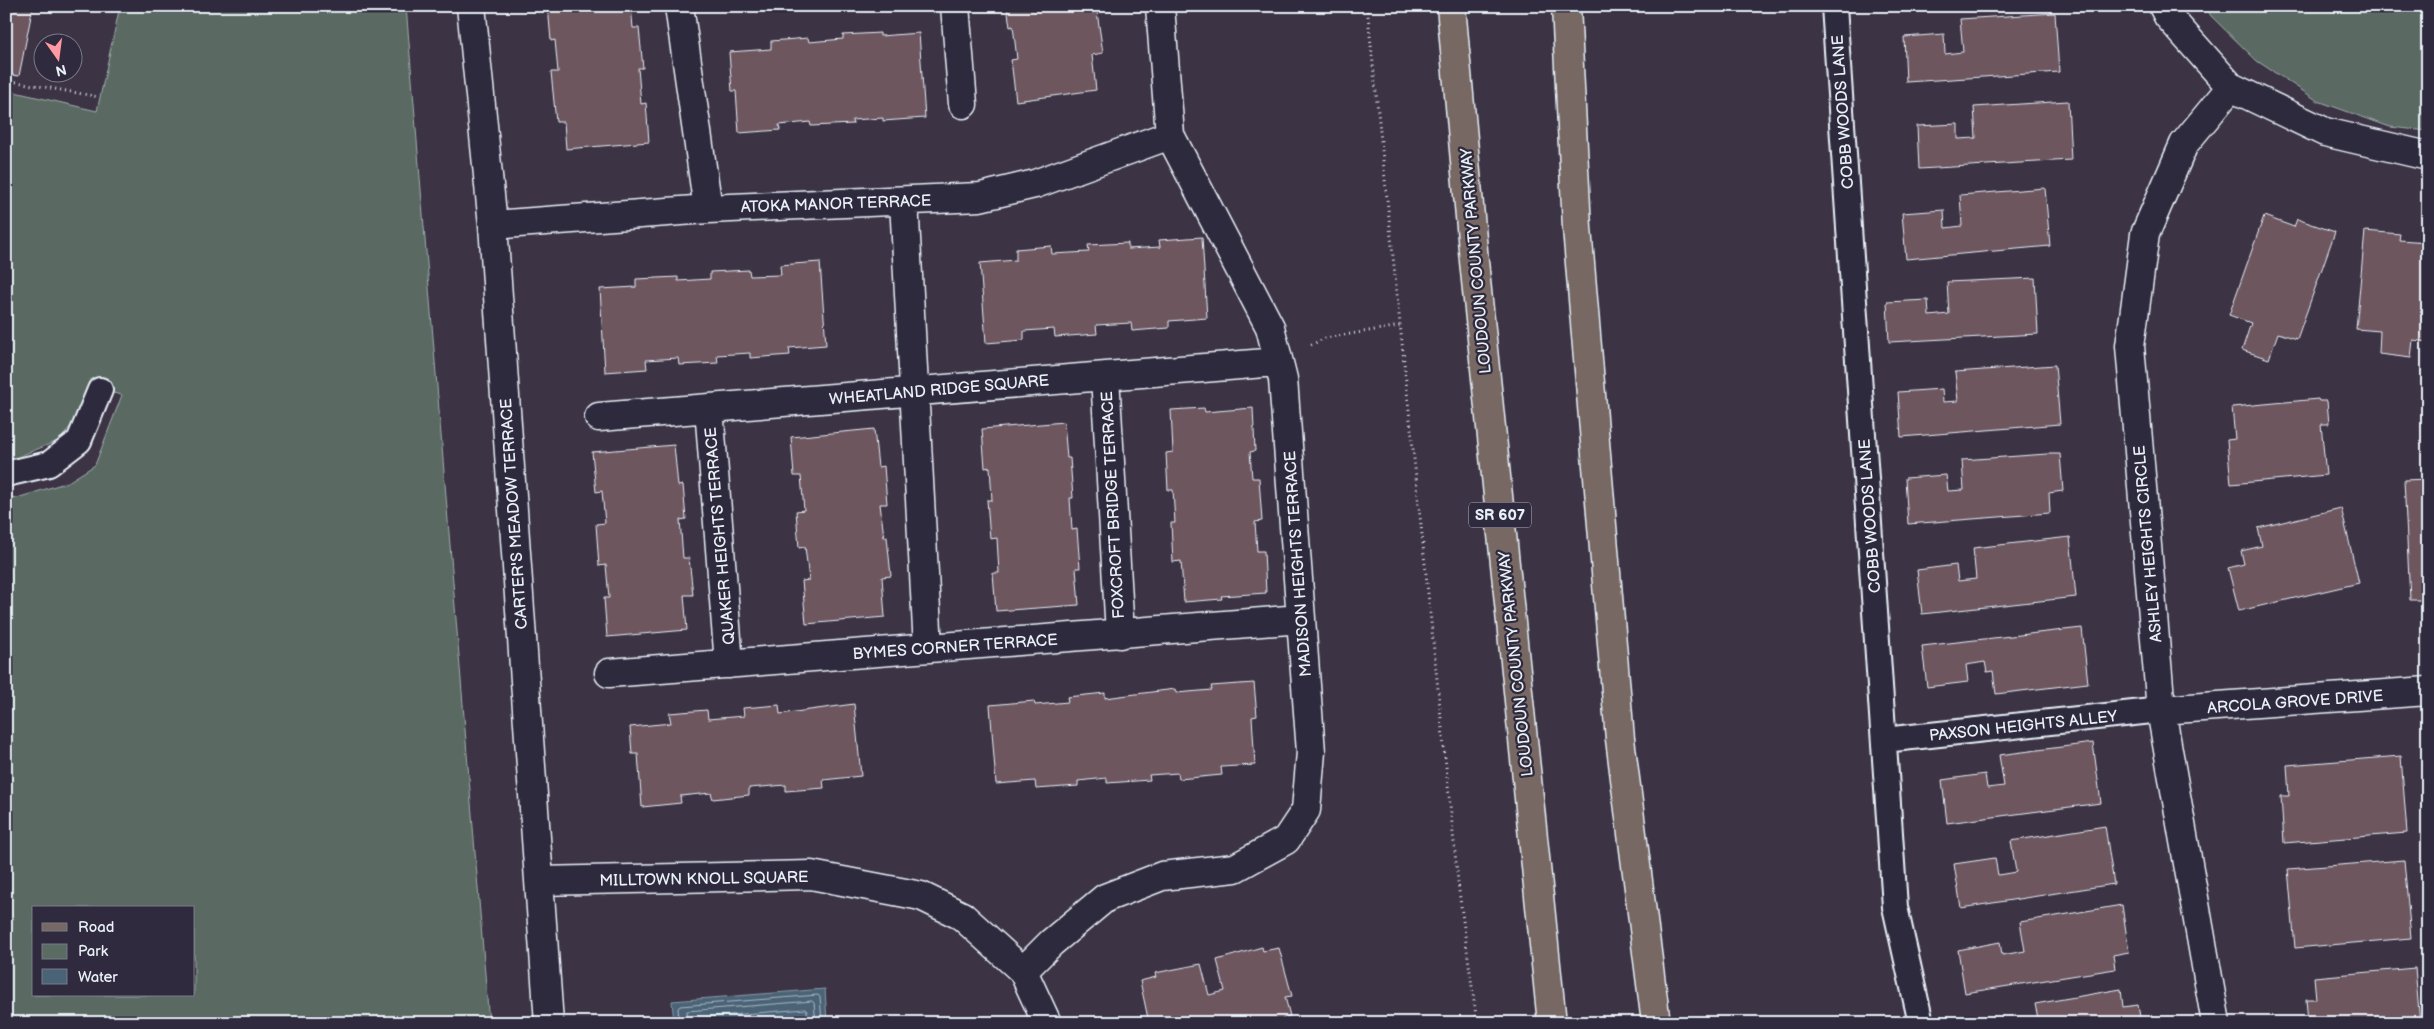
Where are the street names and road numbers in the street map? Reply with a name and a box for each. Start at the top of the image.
street label: COBB WOODS LANE [1829,34,1858,190]
street label: LOUDOUN COUNTY PARKWAY [1457,147,1496,374]
street label: ATOKA MANOR TERRACE [741,192,932,217]
street label: WHEATLAND RIDGE SQUARE [828,371,1050,410]
street label: FOXCROFT BRIDGE TERRACE [1098,391,1129,619]
street label: CARTER'S MEADOW TERRACE [497,398,532,630]
street label: QUAKER HEIGHTS TERRACE [702,426,739,645]
street label: COBB WOODS LANE [1856,438,1885,594]
street label: ASHLEY HEIGHTS CIRCLE [2130,444,2167,643]
street label: MADISON HEIGHTS TERRACE [1281,450,1316,678]
road number: SR 607 [1469,502,1531,528]
street label: LOUDOUN COUNTY PARKWAY [1495,550,1538,777]
street label: BYMES CORNER TERRACE [852,631,1058,664]
street label: ARCOLA GROVE DRIVE [2206,687,2384,718]
street label: PAXSON HEIGHTS ALLEY [1928,707,2119,746]
street label: MILLTOWN KNOLL SQUARE [599,868,809,891]

